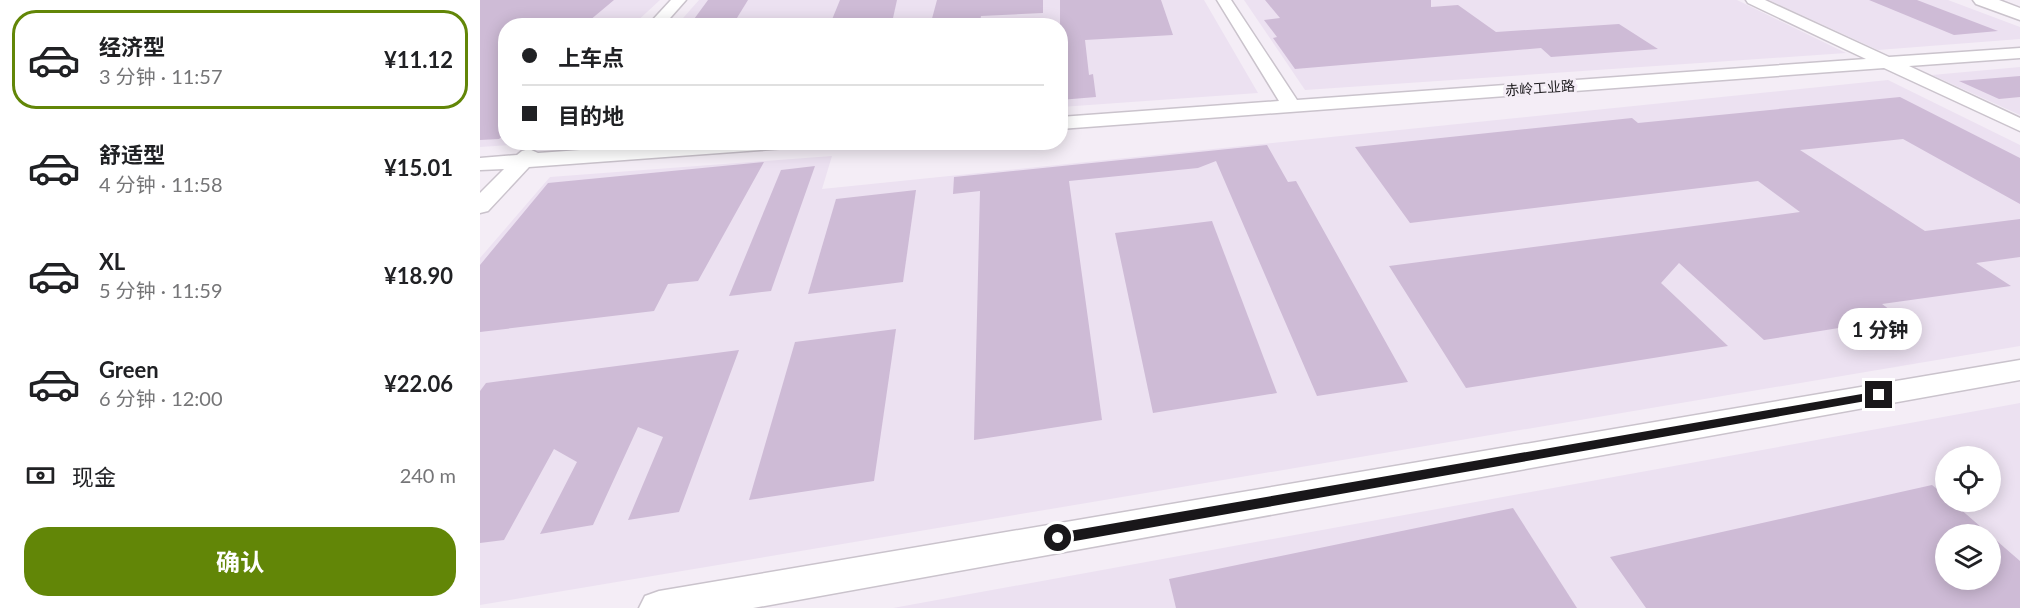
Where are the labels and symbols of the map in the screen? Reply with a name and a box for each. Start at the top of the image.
street label: 赤岭工业路 [1504,77,1575,98]
callout: 1 分钟 [1837,308,1921,350]
route end [1865,381,1892,408]
route start [1044,524,1071,551]

